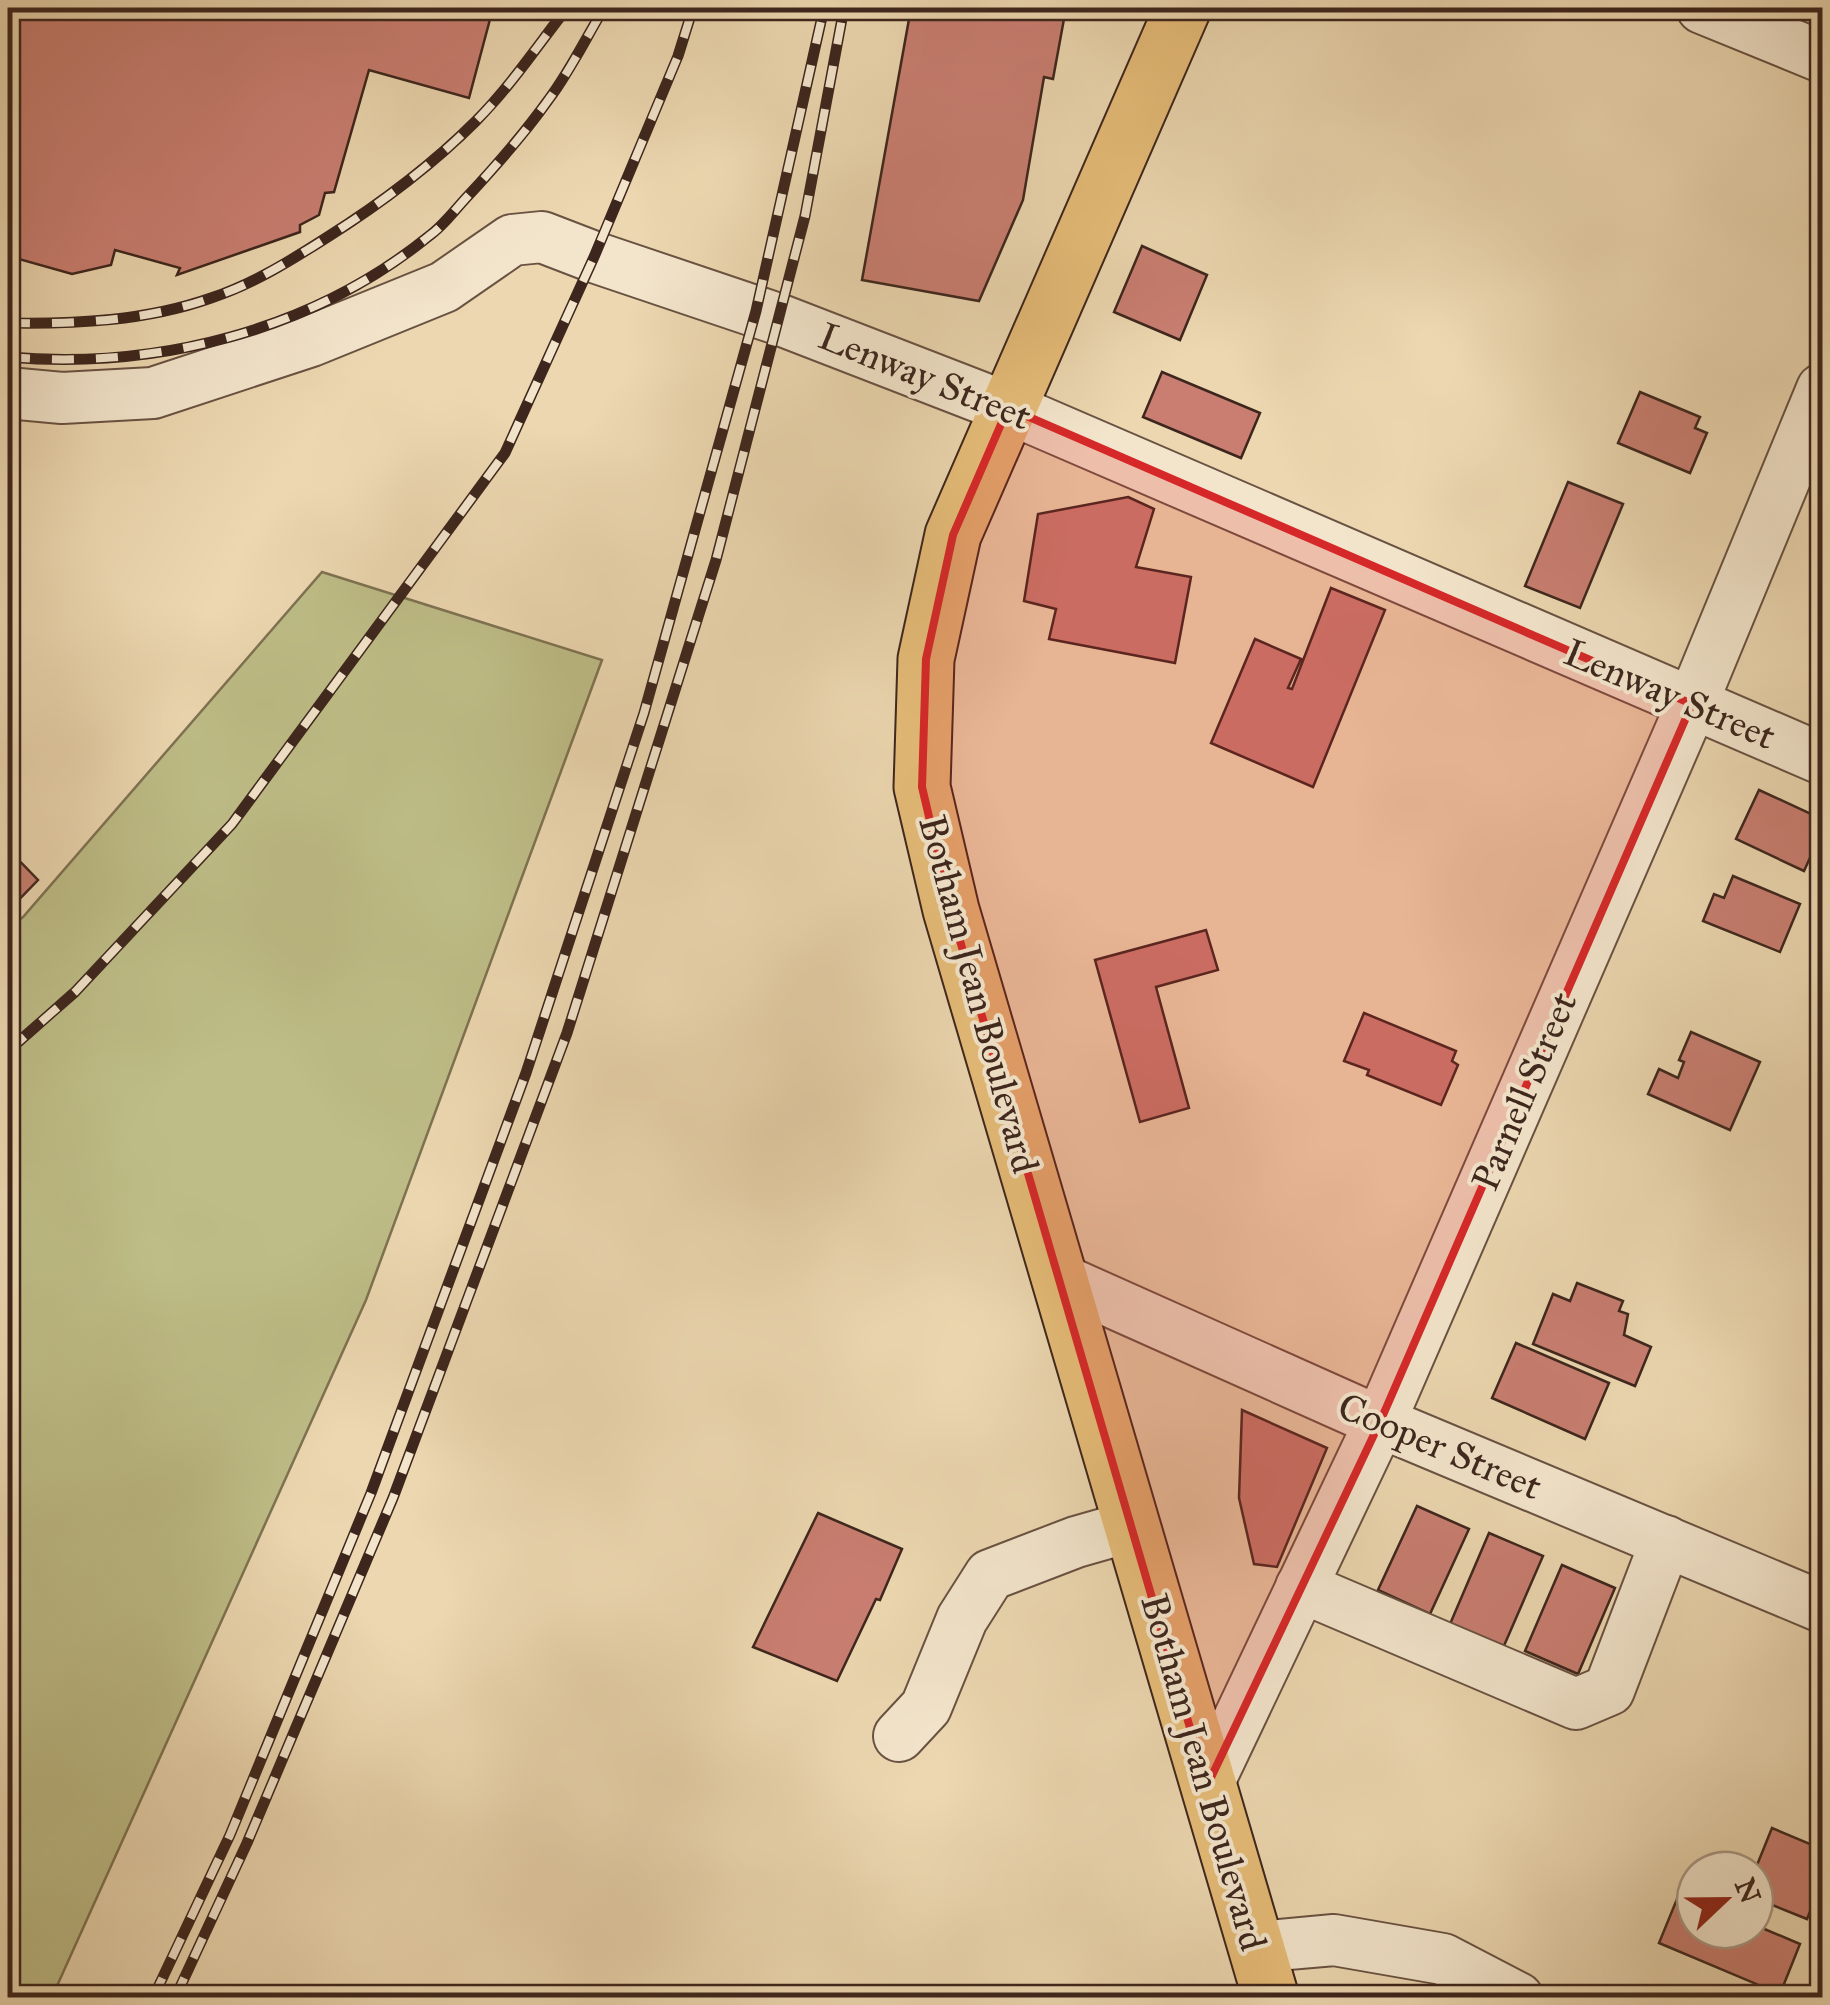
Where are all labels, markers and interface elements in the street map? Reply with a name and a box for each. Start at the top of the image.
street label: Lenway Street [812,313,1038,439]
street label: Lenway Street [1558,629,1782,759]
street label: Botham Jean Boulevard [908,810,1049,1178]
street label: Parnell Street [1462,985,1586,1197]
street label: Cooper Street [1331,1383,1549,1509]
street label: Botham Jean Boulevard [1130,1589,1277,1956]
north arrow [1675,1850,1775,1950]
text: N [1727,1873,1768,1909]

